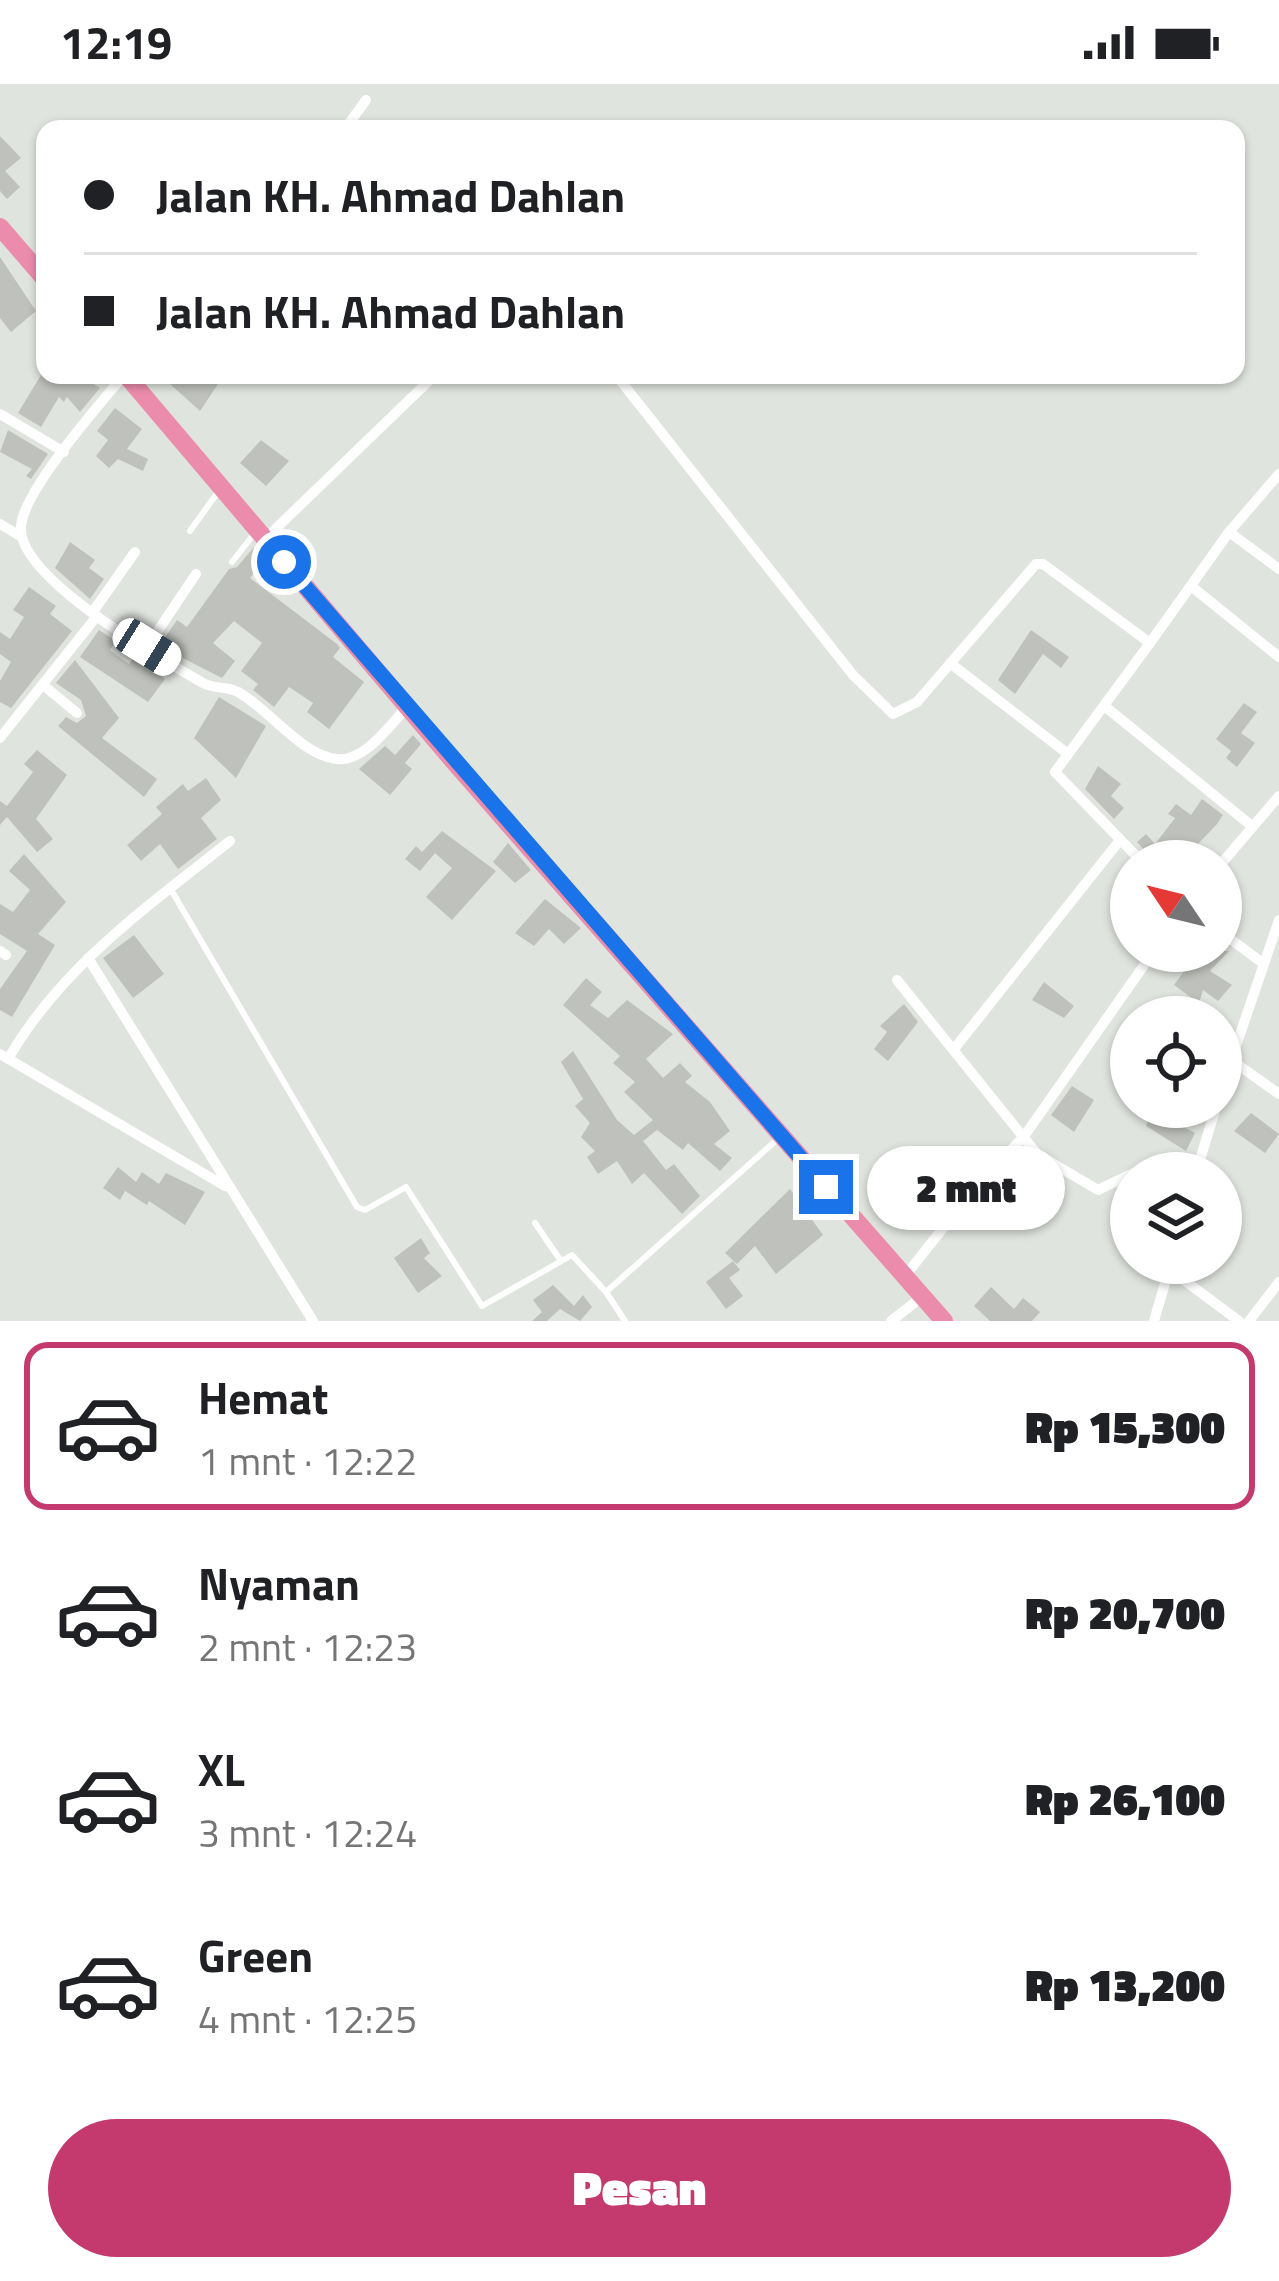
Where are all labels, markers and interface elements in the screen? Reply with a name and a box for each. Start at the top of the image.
text: 12:19 [60,8,172,76]
text: Jalan KH. Ahmad Dahlan [156,161,625,229]
text: Jalan KH. Ahmad Dahlan [156,277,625,345]
route start [257,535,311,589]
car [107,613,187,681]
north arrow [1110,840,1242,972]
map controls [1110,840,1242,1284]
button: locate [1110,996,1242,1128]
callout: 2 mnt [868,1145,1066,1229]
button: layers [1110,1152,1242,1284]
text: 2 mnt [916,1158,1016,1217]
route end [799,1160,853,1214]
text: Hemat [198,1363,328,1431]
icon: car [54,1372,162,1480]
text: Rp 15,300 [1025,1392,1225,1460]
text: 1 mnt · 12:22 [198,1431,417,1490]
text: Nyaman [198,1549,360,1617]
icon: car [54,1558,162,1666]
text: Rp 20,700 [1025,1578,1225,1646]
text: 2 mnt · 12:23 [198,1617,417,1676]
text: XL [198,1735,245,1803]
icon: car [54,1744,162,1852]
text: Rp 26,100 [1025,1764,1225,1832]
text: 3 mnt · 12:24 [198,1803,417,1862]
text: Green [198,1921,313,1989]
icon: car [54,1930,162,2038]
text: Rp 13,200 [1025,1950,1225,2018]
text: 4 mnt · 12:25 [198,1989,417,2048]
button: Pesan [48,2119,1231,2257]

